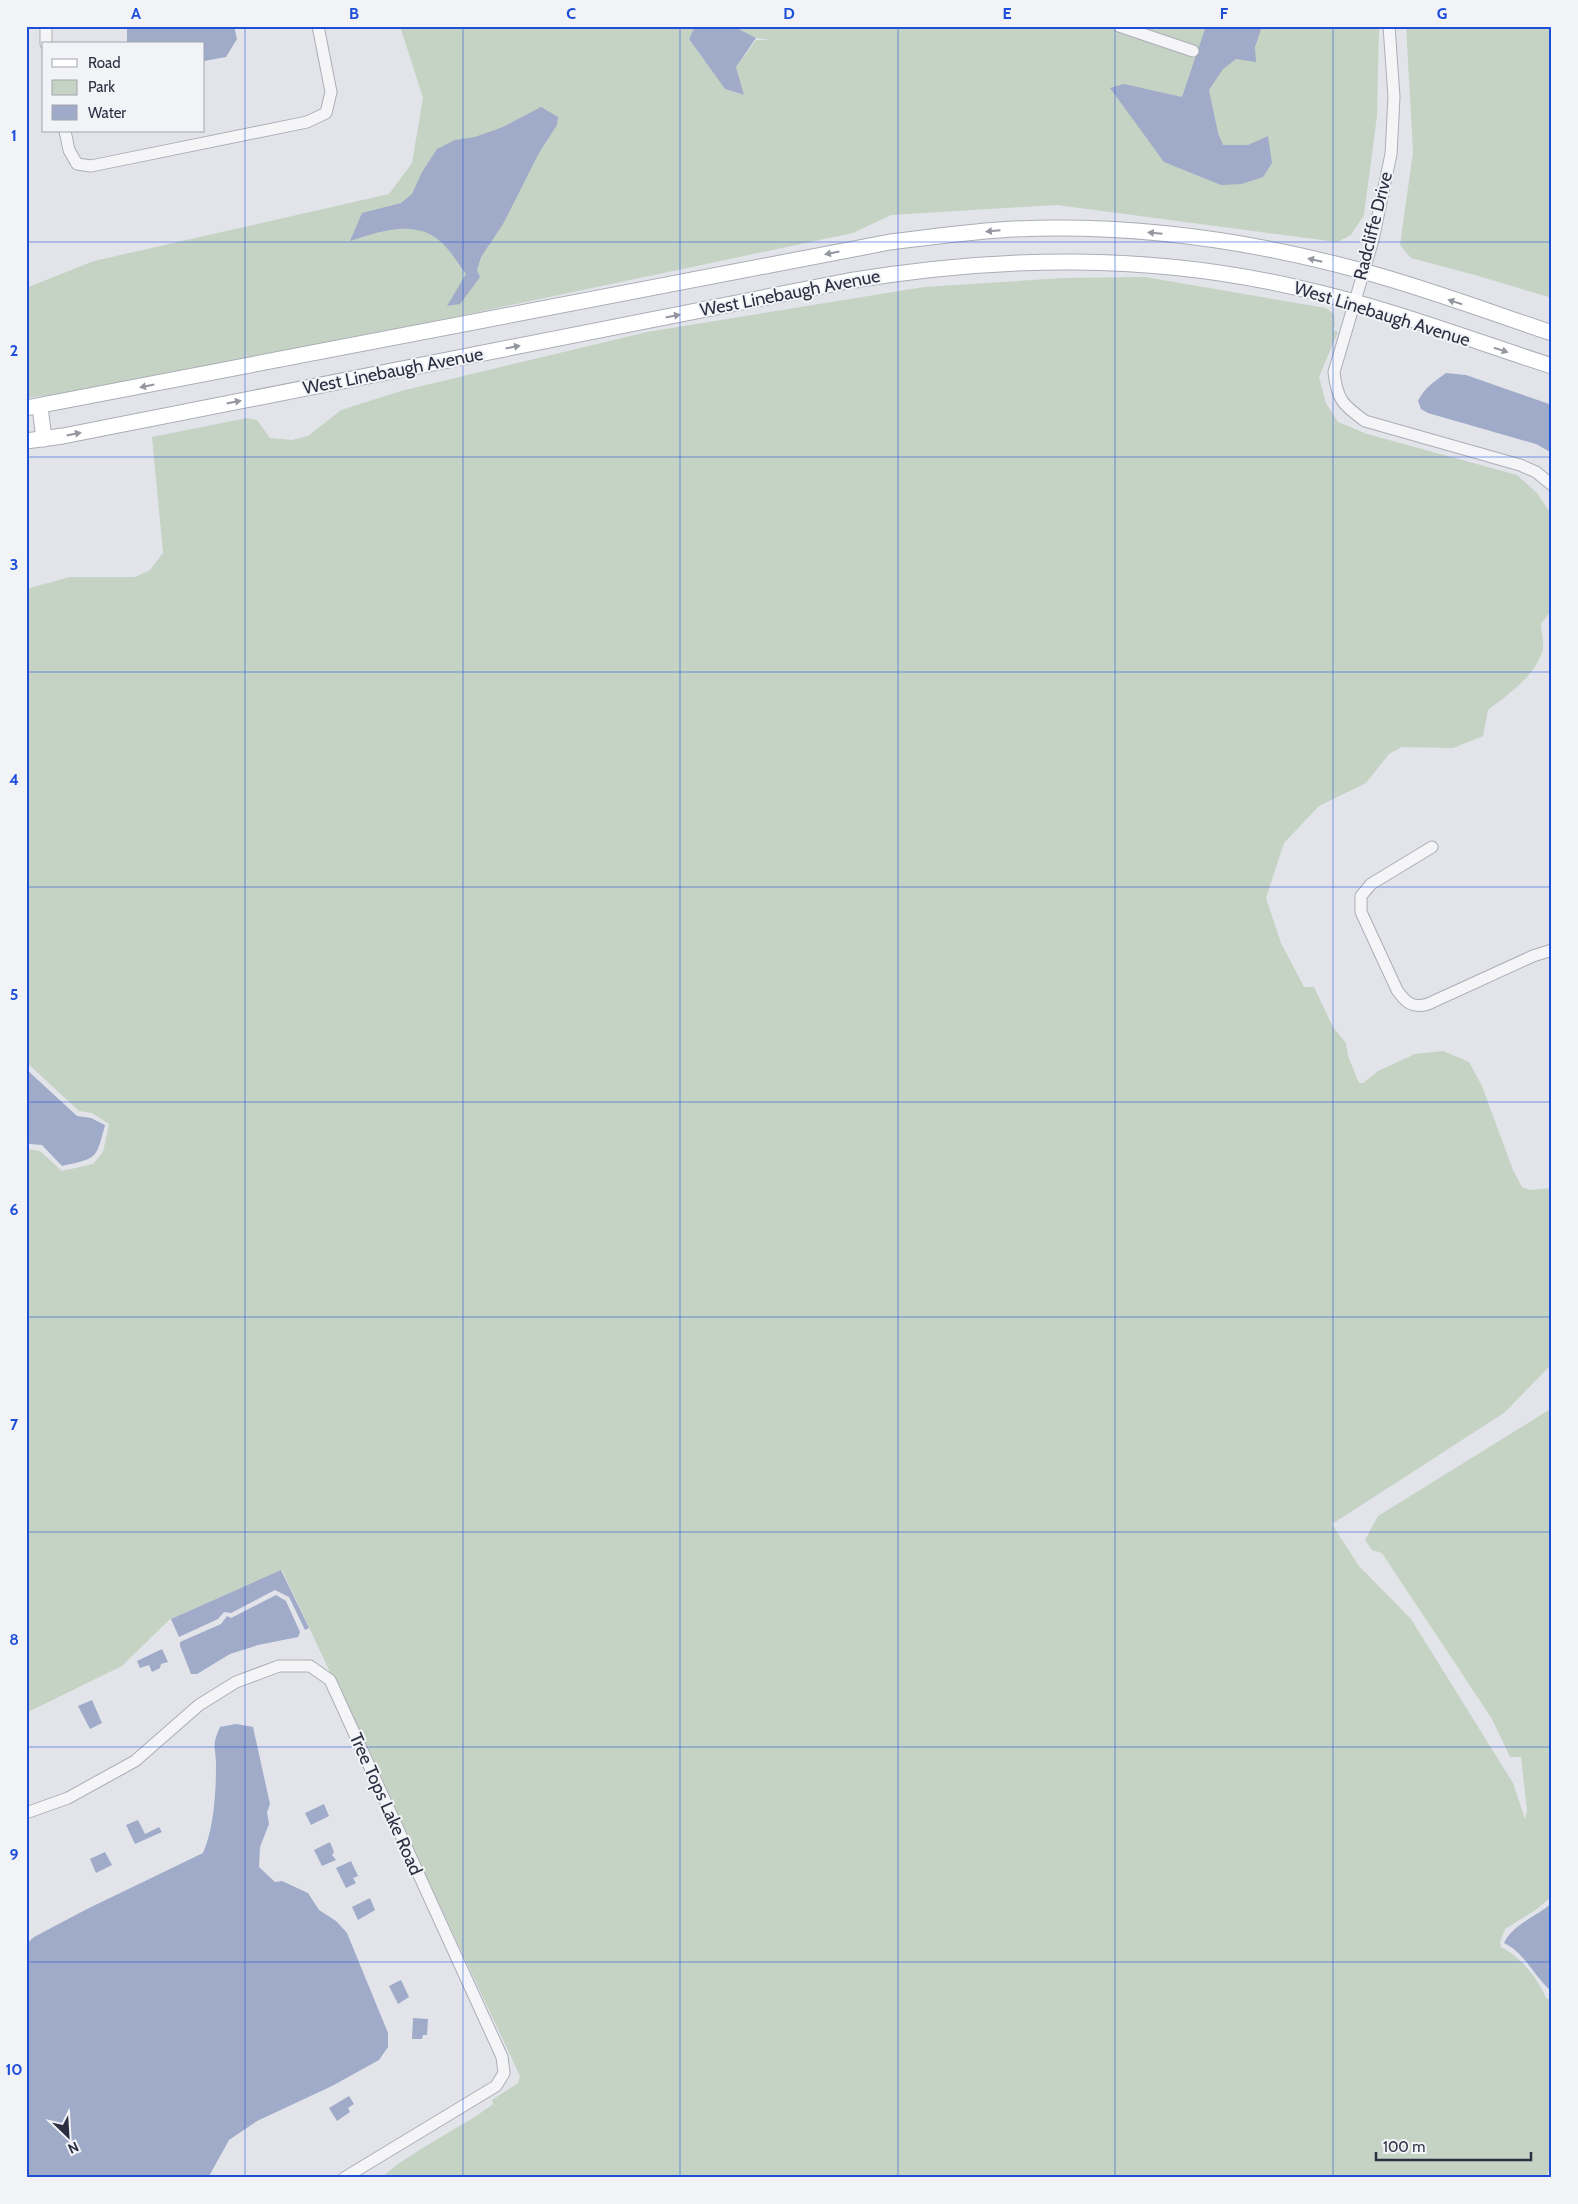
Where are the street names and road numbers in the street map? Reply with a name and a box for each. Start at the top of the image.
street label: Radcliffe Drive [1349,169,1397,283]
street label: West Linebaugh Avenue [698,265,882,321]
street label: West Linebaugh Avenue [1291,277,1473,351]
street label: West Linebaugh Avenue [301,343,485,399]
street label: Tree Tops Lake Road [345,1730,427,1878]

